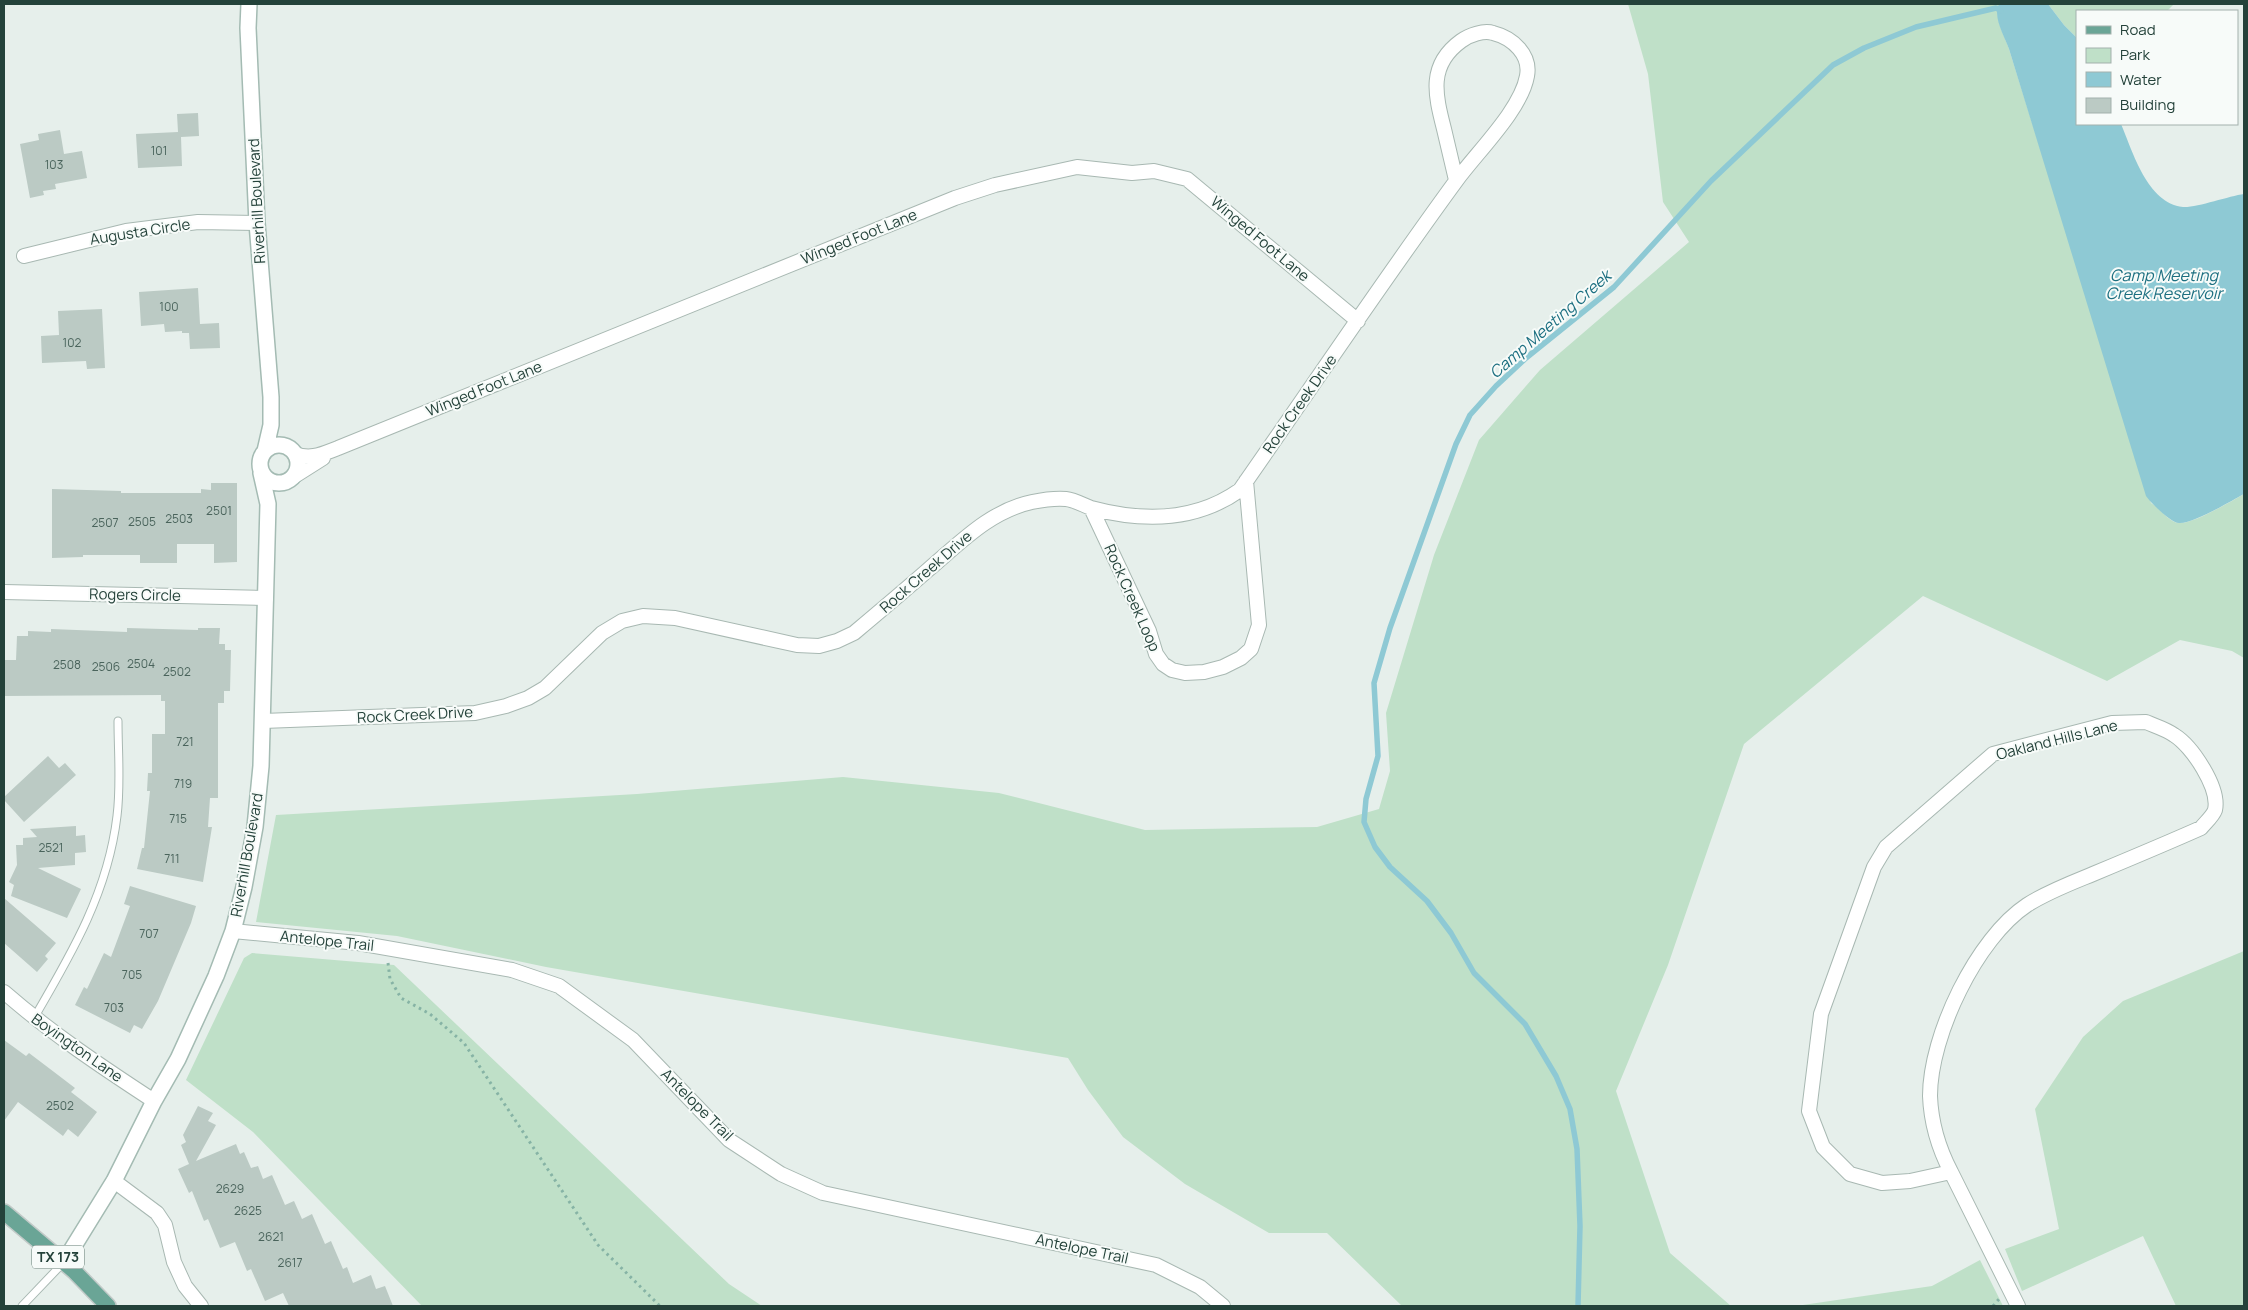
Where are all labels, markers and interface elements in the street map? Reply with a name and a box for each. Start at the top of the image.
legend [2076,10,2238,125]
text: Road [2120,19,2156,40]
text: Park [2120,44,2150,65]
text: Water [2120,69,2162,90]
text: Building [2120,94,2175,115]
street label: Riverhill Boulevard [243,138,270,264]
house number: 101 [151,142,167,159]
house number: 103 [45,156,63,173]
street label: Winged Foot Lane [1206,191,1314,286]
street label: Winged Foot Lane [798,204,920,269]
street label: Augusta Circle [88,213,192,250]
water label: Camp Meeting Creek [1484,264,1617,383]
water label: Camp Meeting Creek Reservoir [2106,264,2225,304]
house number: 100 [159,298,179,315]
house number: 102 [63,334,82,351]
street label: Rock Creek Drive [1258,350,1342,457]
street label: Winged Foot Lane [423,356,545,421]
house number: 2501 [206,502,232,519]
house number: 2503 [165,510,193,527]
house number: 2505 [128,513,156,530]
house number: 2507 [91,514,119,531]
street label: Rock Creek Drive [875,525,977,618]
street label: Rock Creek Loop [1099,541,1166,655]
street label: Rogers Circle [89,583,181,606]
house number: 2504 [127,655,155,672]
house number: 2508 [53,656,81,673]
house number: 2506 [92,658,120,675]
house number: 2502 [163,663,191,680]
street label: Rock Creek Drive [356,701,474,728]
street label: Oakland Hills Lane [1994,714,2120,765]
house number: 721 [176,733,194,750]
house number: 719 [174,775,192,792]
street label: Riverhill Boulevard [225,791,268,919]
house number: 715 [169,810,187,827]
house number: 2521 [39,839,63,856]
house number: 711 [164,850,180,867]
house number: 707 [139,925,159,942]
street label: Antelope Trail [279,925,375,956]
house number: 705 [122,966,142,983]
house number: 703 [104,999,124,1016]
street label: Boyington Lane [27,1008,127,1087]
street label: Antelope Trail [656,1064,738,1146]
house number: 2502 [46,1097,74,1114]
house number: 2629 [216,1180,244,1197]
house number: 2625 [234,1202,262,1219]
house number: 2621 [258,1228,284,1245]
street label: Antelope Trail [1034,1228,1131,1269]
road number: TX 173 [32,1246,84,1268]
house number: 2617 [278,1254,302,1271]

